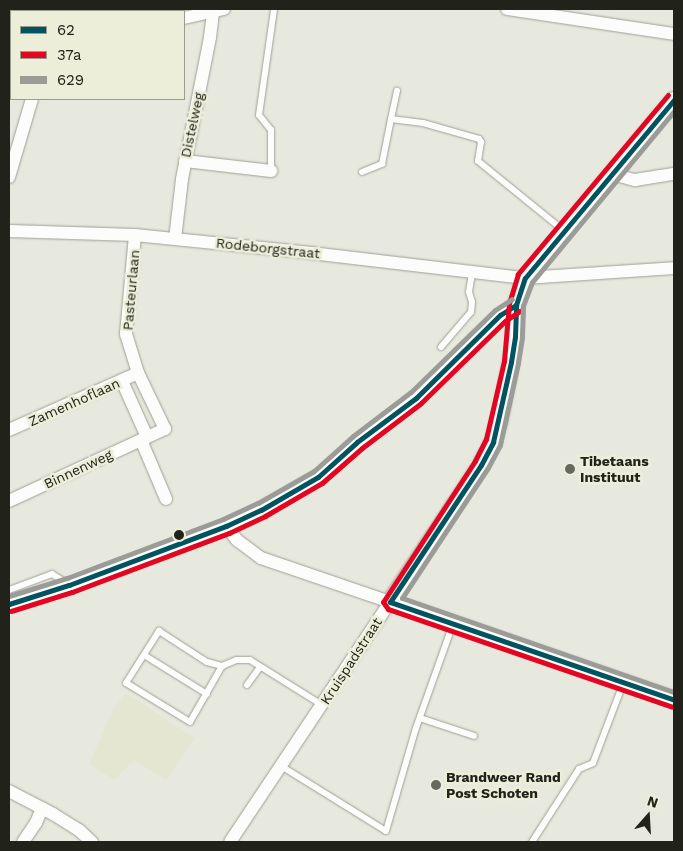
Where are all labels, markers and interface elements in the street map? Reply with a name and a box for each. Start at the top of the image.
legend [10,10,185,100]
text: 62 [57,21,75,39]
text: 37a [57,46,82,64]
text: 629 [57,71,84,89]
street label: Distelweg [177,91,207,159]
street label: Rodeborgstraat [215,234,321,262]
street label: Pasteurlaan [119,249,143,331]
street label: Zamenhoflaan [26,374,122,430]
street label: Binnenweg [41,446,115,492]
place label: Tibetaans Instituut [580,453,649,486]
marker: Tibetaans Instituut [564,463,576,475]
unlabelled marker [174,530,184,540]
street label: Kruispadstraat [317,614,385,708]
place label: Brandweer Rand Post Schoten [446,769,561,802]
marker: Brandweer Rand Post Schoten [430,779,442,791]
north arrow [623,791,673,841]
text: N [645,793,660,811]

